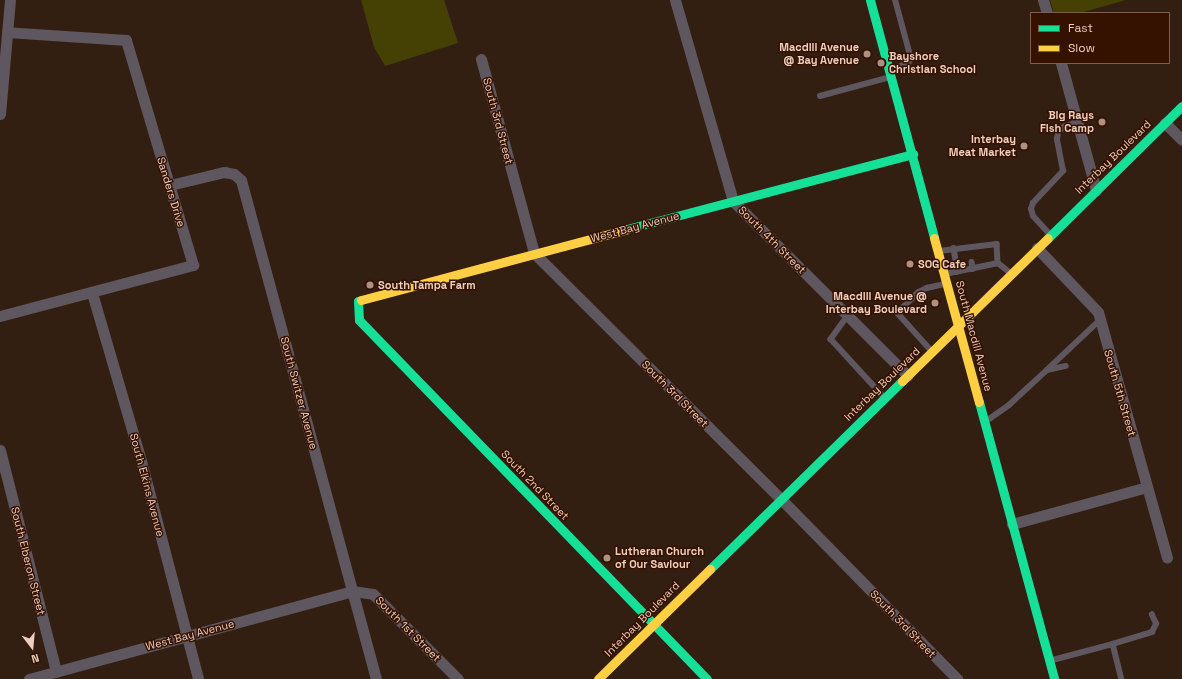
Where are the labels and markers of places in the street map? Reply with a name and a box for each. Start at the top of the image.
place label: Macdill Avenue @ Bay Avenue [779,41,859,67]
marker: Macdill Avenue @ Bay Avenue [862,49,872,59]
place label: Bayshore Christian School [889,50,976,76]
marker: Bayshore Christian School [876,58,886,68]
place label: Big Rays Fish Camp [1040,109,1094,135]
marker: Big Rays Fish Camp [1097,117,1107,127]
place label: Interbay Meat Market [949,133,1016,159]
marker: Interbay Meat Market [1019,141,1029,151]
place label: SOG Cafe [918,257,966,271]
marker: SOG Cafe [905,259,915,269]
place label: South Tampa Farm [378,278,476,292]
marker: South Tampa Farm [365,280,375,290]
place label: Macdill Avenue @ Interbay Boulevard [826,290,927,316]
marker: Macdill Avenue @ Interbay Boulevard [930,298,940,308]
place label: Lutheran Church of Our Saviour [615,545,704,571]
marker: Lutheran Church of Our Saviour [602,553,612,563]

